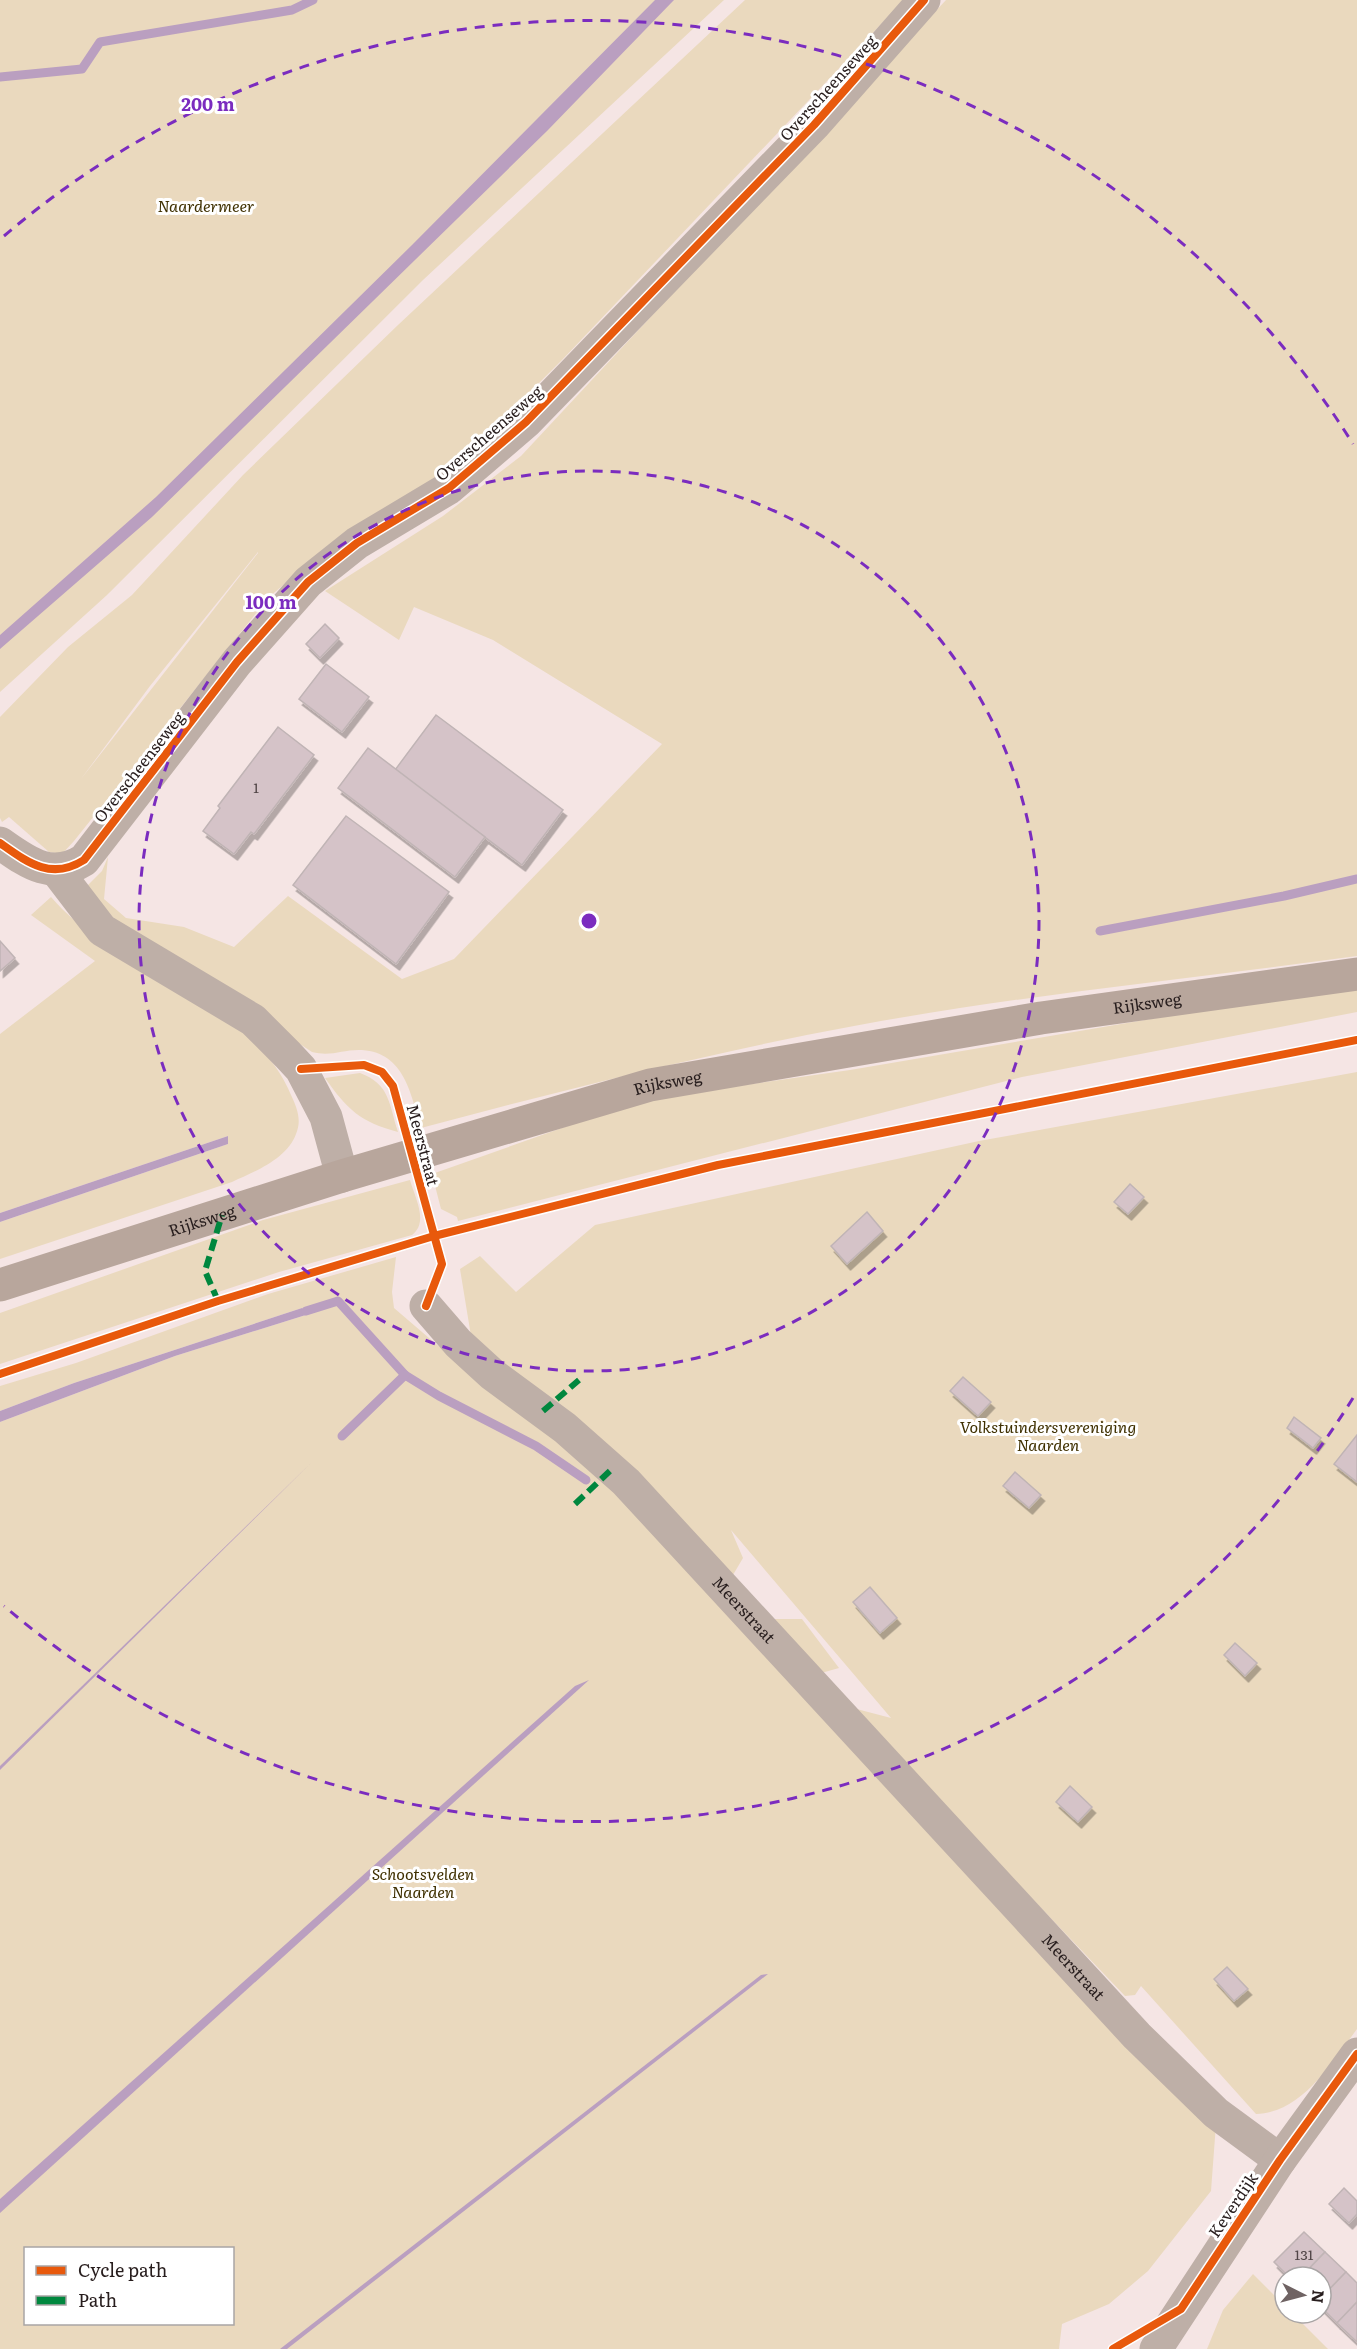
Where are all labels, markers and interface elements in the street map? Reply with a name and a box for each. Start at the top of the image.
street label: Overscheenseweg [773,29,882,146]
text: 200 m [181,90,235,117]
park label: Naardermeer [157,193,255,217]
street label: Overscheenseweg [429,379,547,486]
text: 100 m [245,588,297,615]
street label: Overscheenseweg [87,706,189,827]
house number: 1 [253,777,259,797]
centre of rings [579,911,599,931]
street label: Rijksweg [1111,986,1183,1019]
street label: Rijksweg [630,1063,704,1100]
street label: Meerstraat [402,1101,447,1189]
street label: Rijksweg [165,1198,238,1242]
park label: Volkstuindersvereniging Naarden [960,1414,1136,1456]
street label: Meerstraat [707,1570,782,1648]
park label: Schootsvelden Naarden [372,1861,475,1903]
street label: Meerstraat [1037,1927,1112,2006]
street label: Keverdijk [1202,2167,1263,2242]
house number: 131 [1295,2244,1314,2264]
legend [24,2247,234,2325]
text: Cycle path [78,2256,167,2283]
north arrow [1273,2265,1333,2325]
text: Path [78,2286,117,2313]
text: N [1306,2289,1332,2305]

